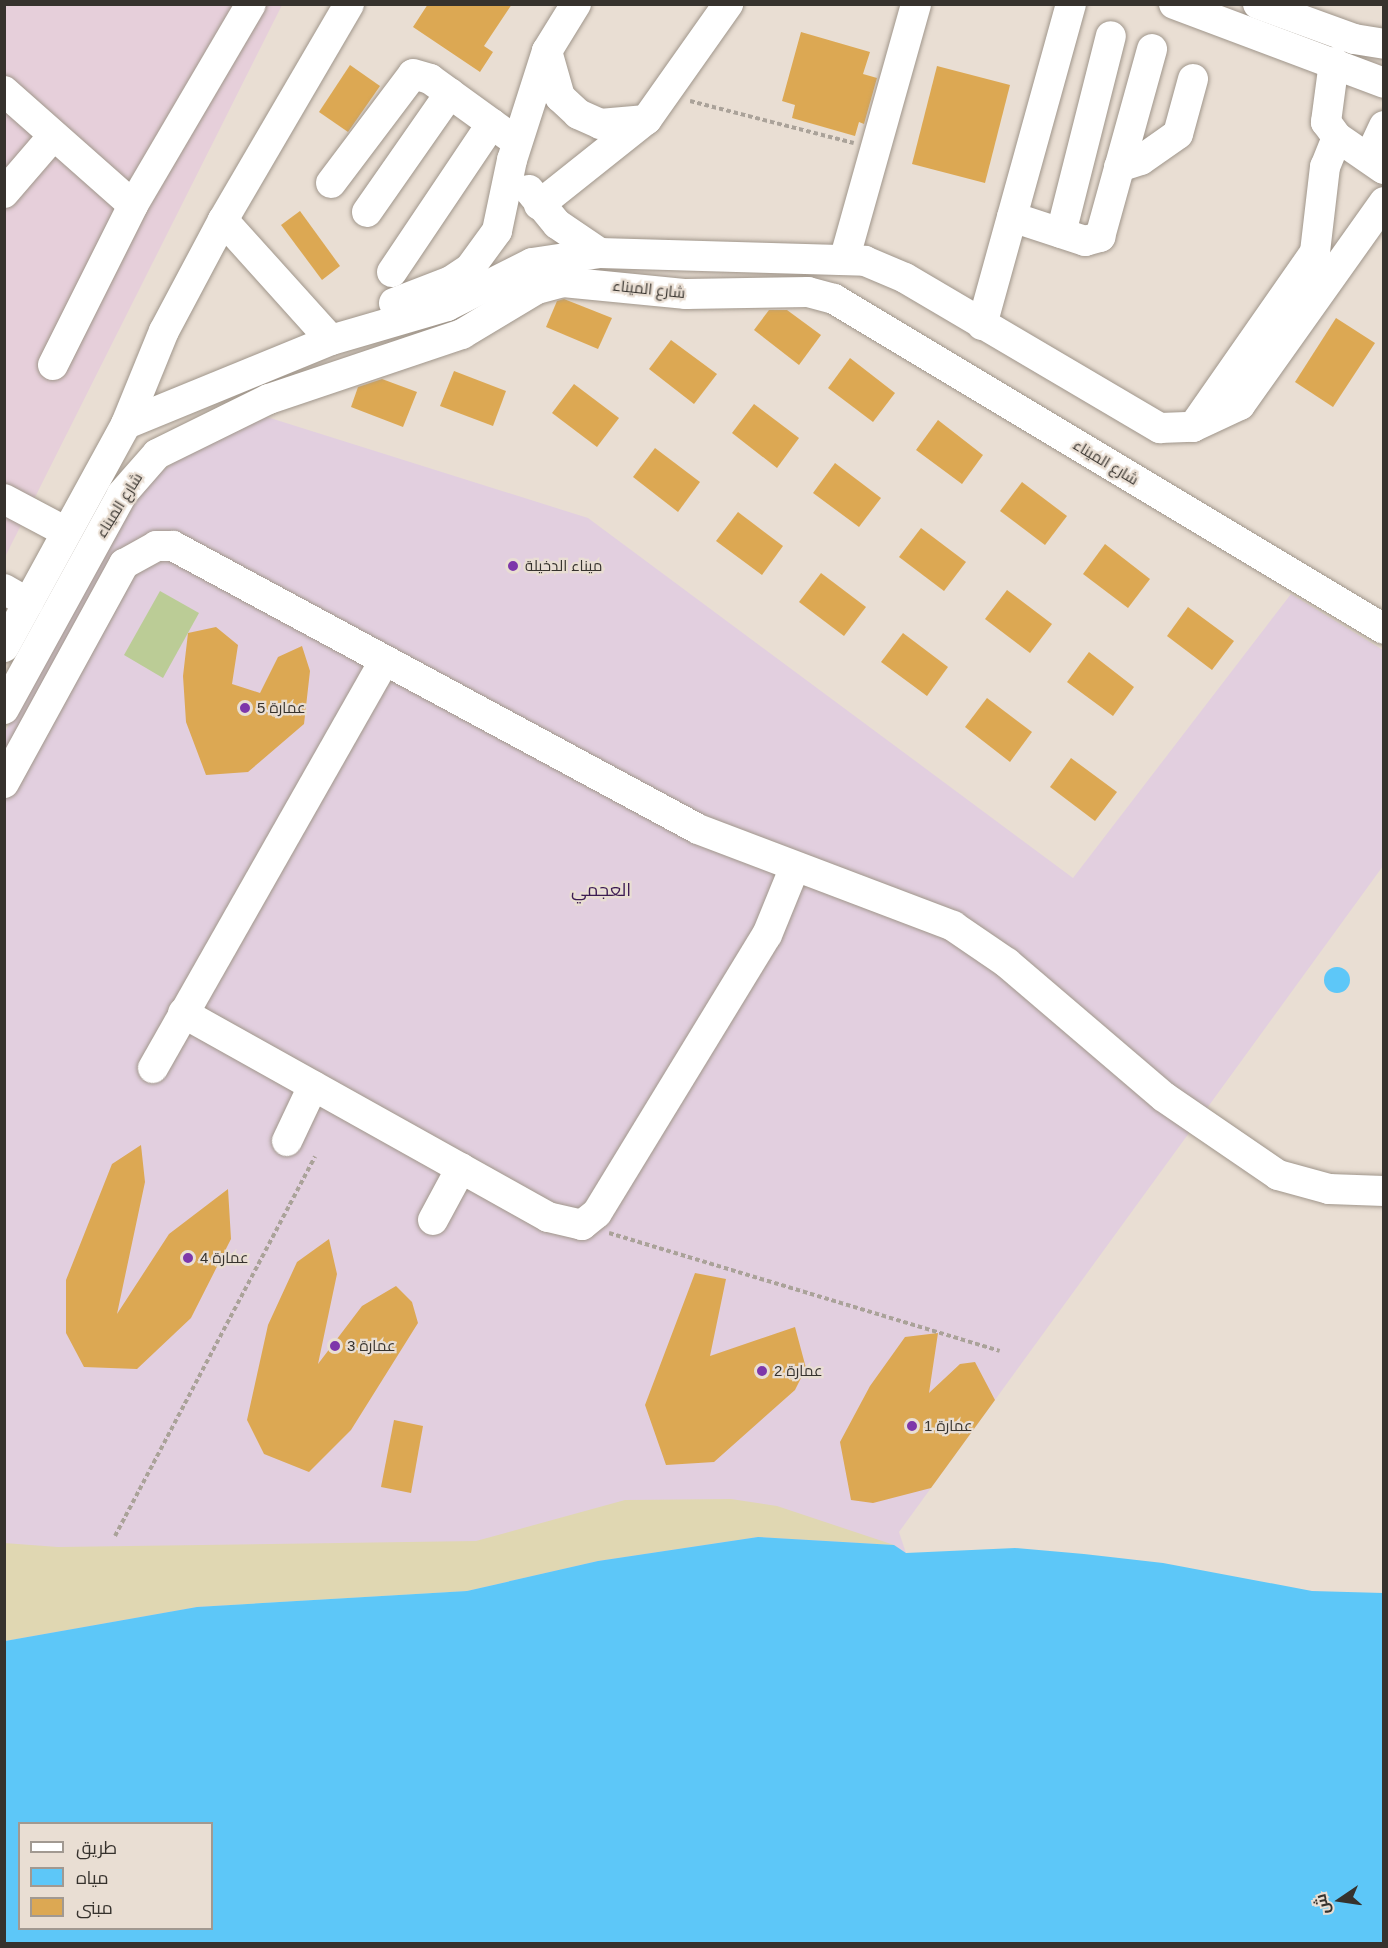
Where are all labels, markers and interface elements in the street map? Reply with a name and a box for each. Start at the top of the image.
street label: شارع الميناء [612,276,686,302]
street label: شارع الميناء [1070,436,1142,488]
street label: شارع الميناء [92,469,146,541]
place label: ميناء الدخيلة [525,557,602,575]
marker: ميناء الدخيلة [506,559,520,573]
place label: عمارة 5 [257,699,306,717]
marker: عمارة 5 [238,701,252,715]
district label: العجمي [571,879,631,901]
place label: عمارة 4 [200,1249,249,1267]
marker: عمارة 4 [181,1251,195,1265]
place label: عمارة 3 [347,1337,396,1355]
marker: عمارة 3 [328,1339,342,1353]
place label: عمارة 2 [774,1362,823,1380]
marker: عمارة 2 [755,1364,769,1378]
place label: عمارة 1 [924,1417,973,1435]
marker: عمارة 1 [905,1419,919,1433]
legend [18,1822,213,1930]
text: طريق [76,1838,117,1858]
text: مياه [76,1868,109,1888]
north arrow [1310,1870,1370,1930]
text: ش [1311,1892,1333,1916]
text: مبنى [76,1898,113,1918]

